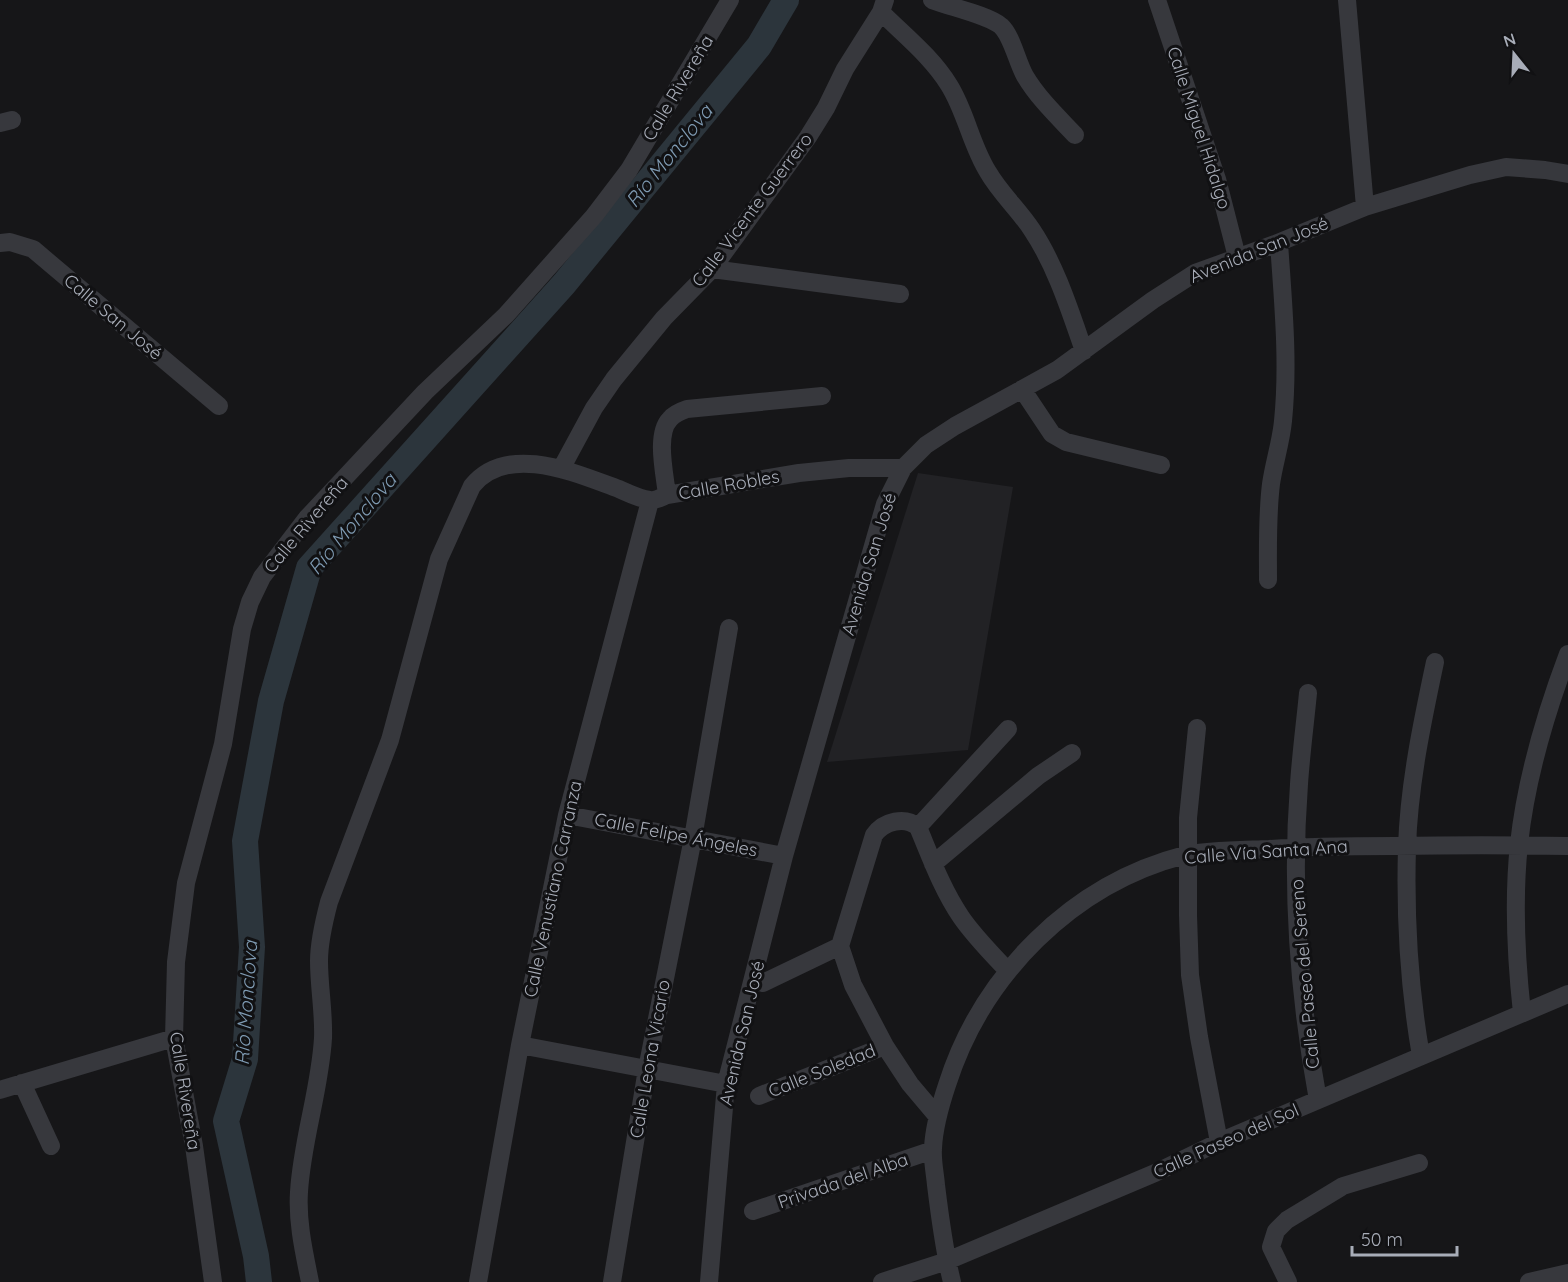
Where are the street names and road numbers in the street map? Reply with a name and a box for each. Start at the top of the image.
street label: Calle Rivereña [637,31,718,145]
street label: Calle Miguel Hidalgo [1162,44,1237,212]
street label: Calle Vicente Guerrero [686,128,817,291]
street label: Avenida San José [1186,211,1332,288]
street label: Calle San José [59,269,167,365]
street label: Calle Robles [677,464,781,505]
street label: Calle Rivereña [258,472,353,578]
street label: Avenida San José [836,490,901,638]
street label: Calle Venustiano Carranza [518,778,587,999]
street label: Calle Felipe Ángeles [593,807,760,862]
street label: Calle Vía Santa Ana [1183,834,1348,869]
street label: Calle Paseo del Sereno [1285,878,1324,1070]
street label: Avenida San José [714,958,769,1108]
street label: Calle Leona Vicario [624,978,675,1140]
street label: Calle Rivereña [165,1030,206,1152]
street label: Calle Soledad [765,1039,879,1102]
street label: Calle Paseo del Sol [1149,1098,1302,1183]
street label: Privada del Alba [775,1147,911,1214]

